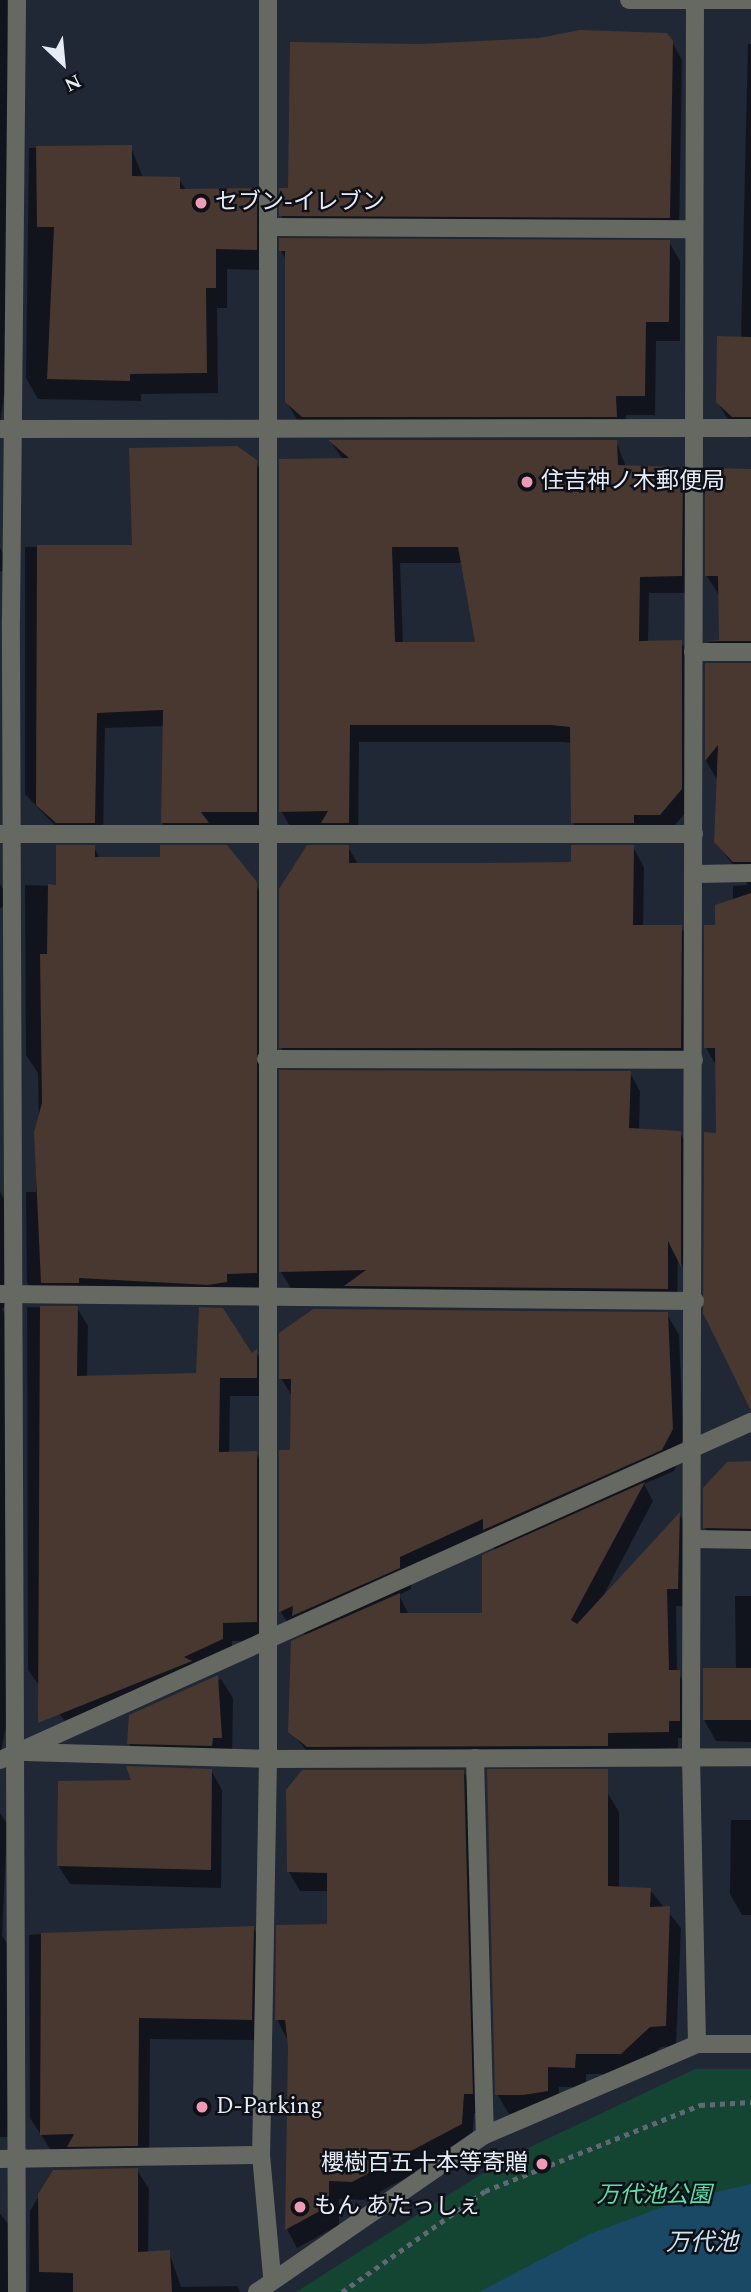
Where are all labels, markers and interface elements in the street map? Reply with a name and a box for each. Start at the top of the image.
north arrow [28,28,98,98]
text: N [59,66,86,99]
place label: セブン-イレブン [215,189,385,217]
marker: セブン-イレブン [193,195,209,211]
place label: 住吉神ノ木郵便局 [541,468,725,496]
marker: 住吉神ノ木郵便局 [519,474,535,490]
place label: D-Parking [216,2093,322,2121]
marker: D-Parking [194,2099,210,2115]
place label: 櫻樹百五十本等寄贈 [321,2150,528,2178]
marker: 櫻樹百五十本等寄贈 [534,2156,550,2172]
park label: 万代池公園 [597,2182,711,2210]
place label: もん あたっしぇ [314,2193,481,2221]
marker: もん あたっしぇ [292,2199,308,2215]
water label: 万代池 [666,2230,738,2258]

